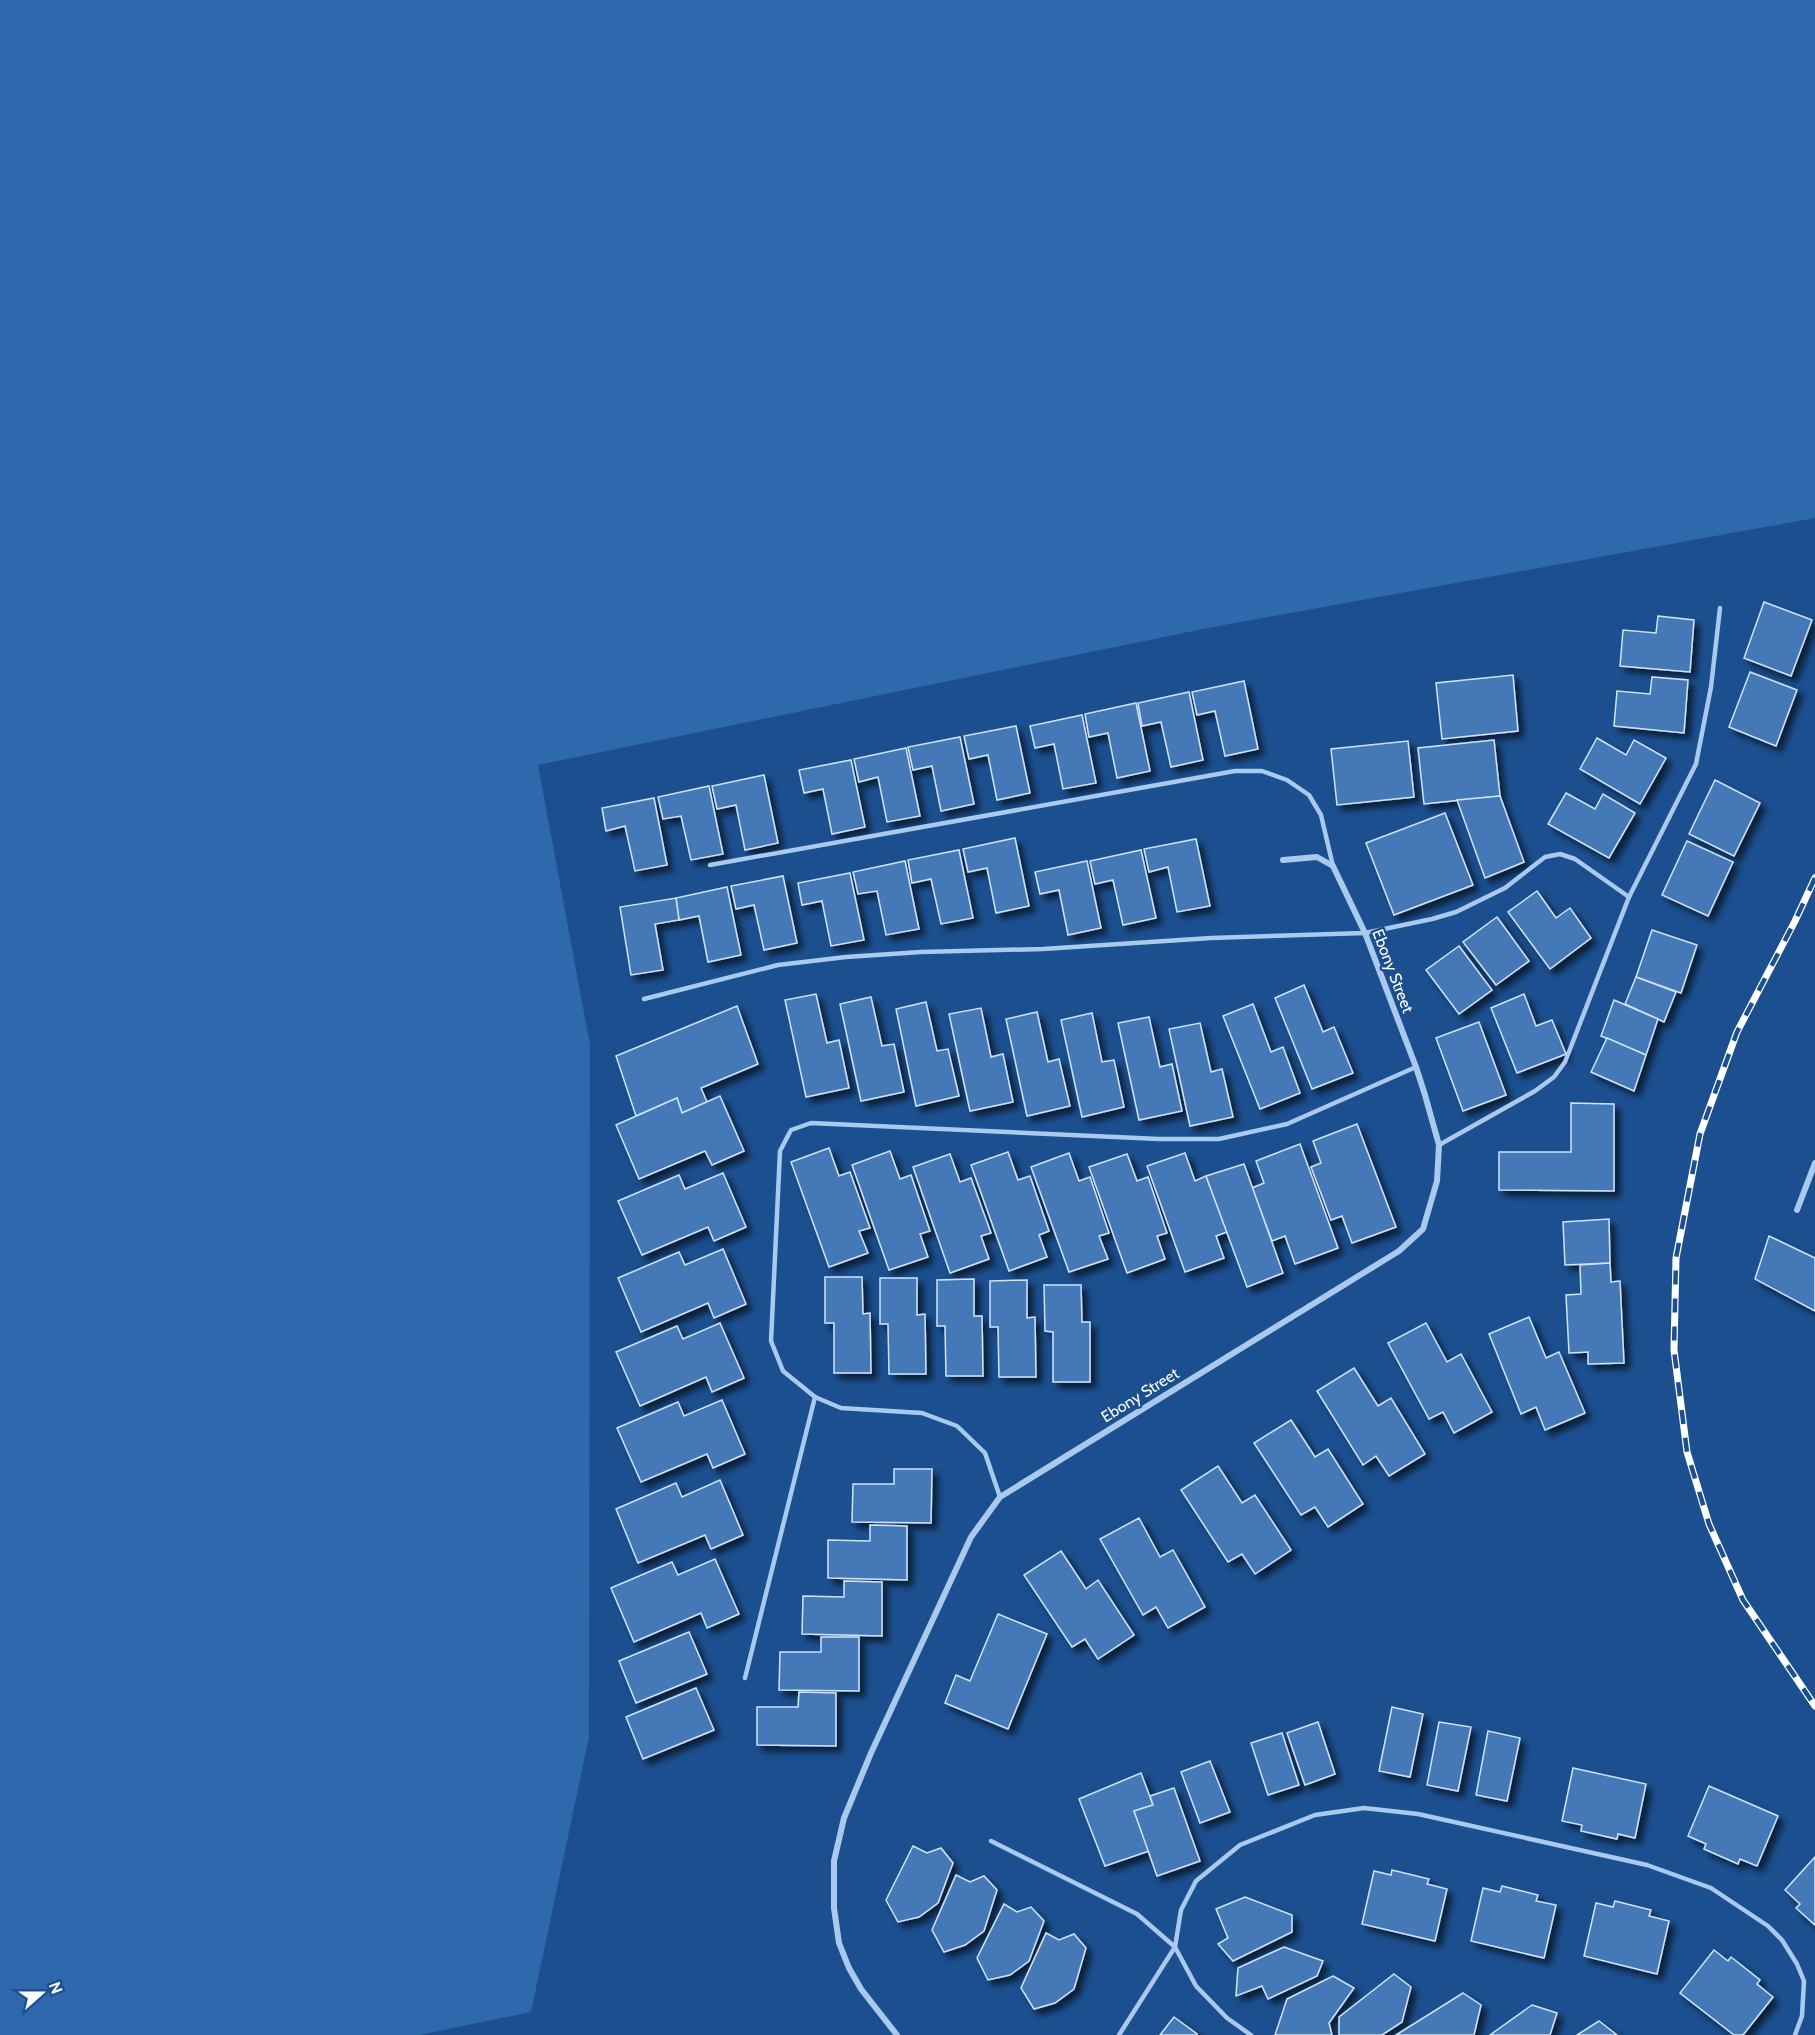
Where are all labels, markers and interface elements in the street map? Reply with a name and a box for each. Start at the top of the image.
street label: Ebony Street [1368,926,1418,1016]
street label: Ebony Street [1098,1363,1183,1426]
north arrow [12,1963,72,2023]
text: N [45,1979,66,1996]

